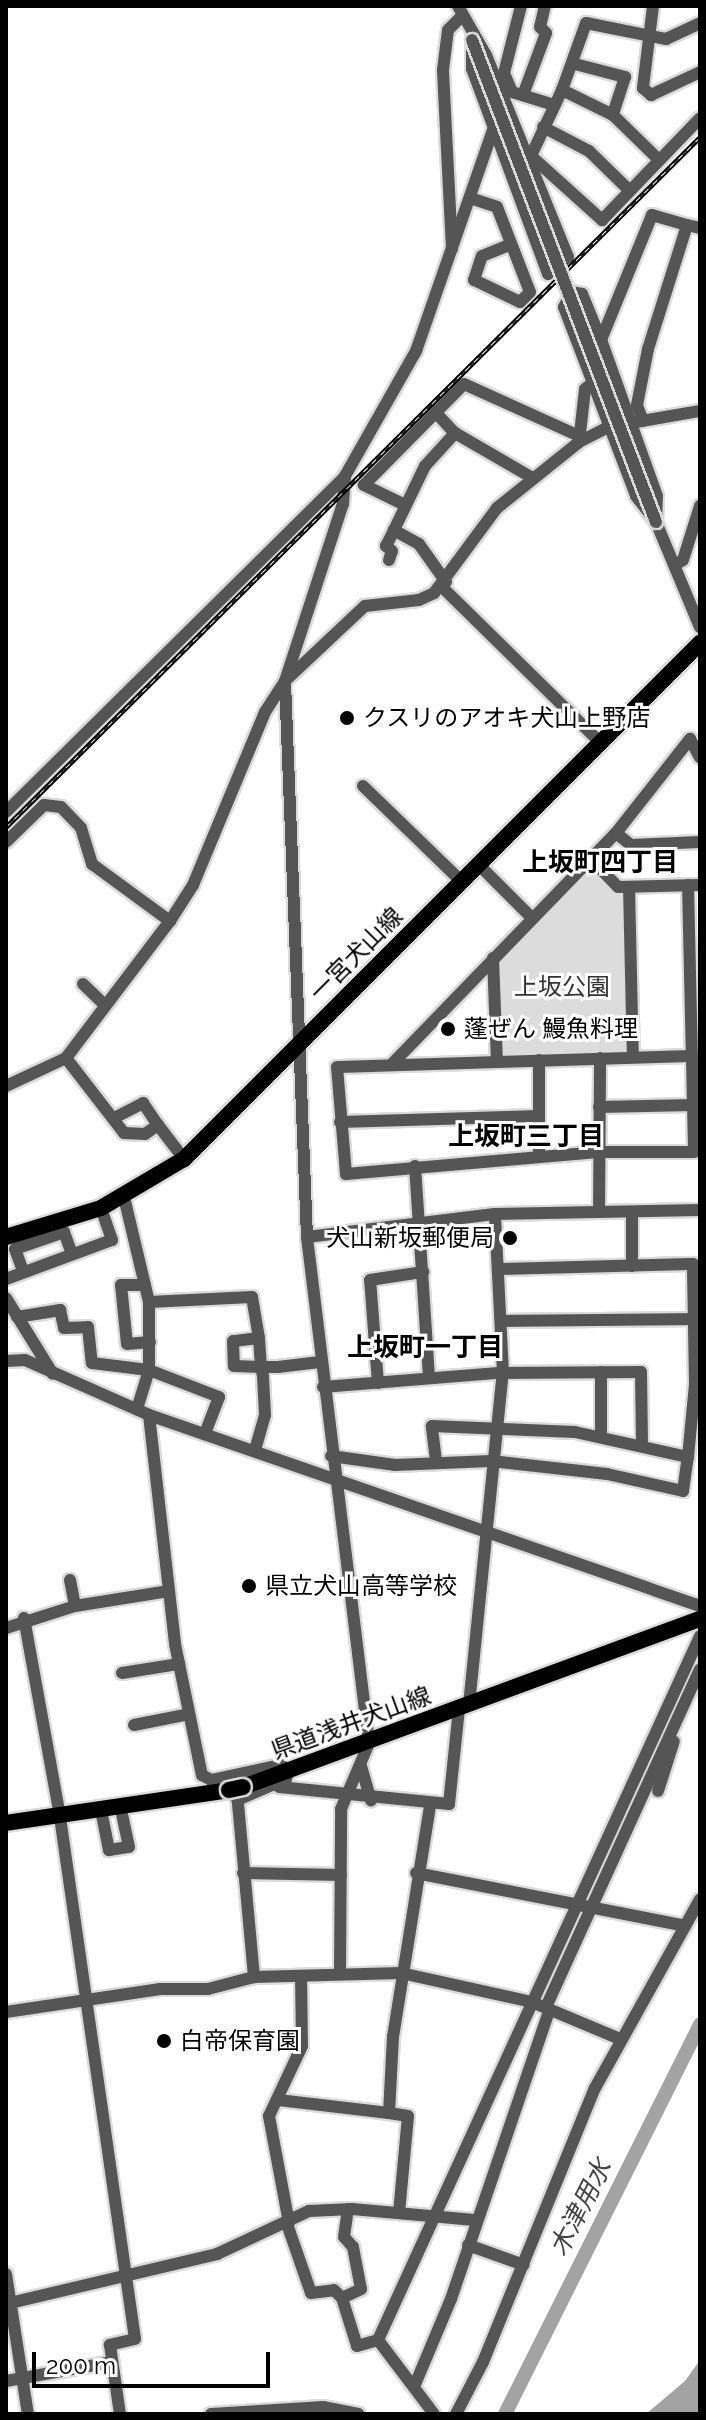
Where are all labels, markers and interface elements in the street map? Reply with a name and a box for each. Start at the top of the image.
place label: クスリのアオキ犬山上野店 [363,704,651,732]
marker: クスリのアオキ犬山上野店 [338,709,356,727]
district label: 上坂町四丁目 [522,847,678,879]
street label: 一宮犬山線 [303,901,409,1007]
park label: 上坂公園 [514,973,610,1001]
place label: 蓬ぜん 鰻魚料理 [464,1015,638,1043]
marker: 蓬ぜん 鰻魚料理 [439,1020,457,1038]
district label: 上坂町三丁目 [448,1121,604,1153]
place label: 犬山新坂郵便局 [326,1224,494,1252]
marker: 犬山新坂郵便局 [501,1229,519,1247]
district label: 上坂町一丁目 [347,1332,503,1364]
place label: 県立犬山高等学校 [265,1572,457,1600]
marker: 県立犬山高等学校 [240,1577,258,1595]
street label: 県道浅井犬山線 [267,1681,435,1765]
place label: 白帝保育園 [180,2027,300,2055]
marker: 白帝保育園 [155,2032,173,2050]
water label: 木津用水 [543,2155,619,2261]
scale bar [36,2336,274,2386]
text: 200 m [46,2351,116,2380]

